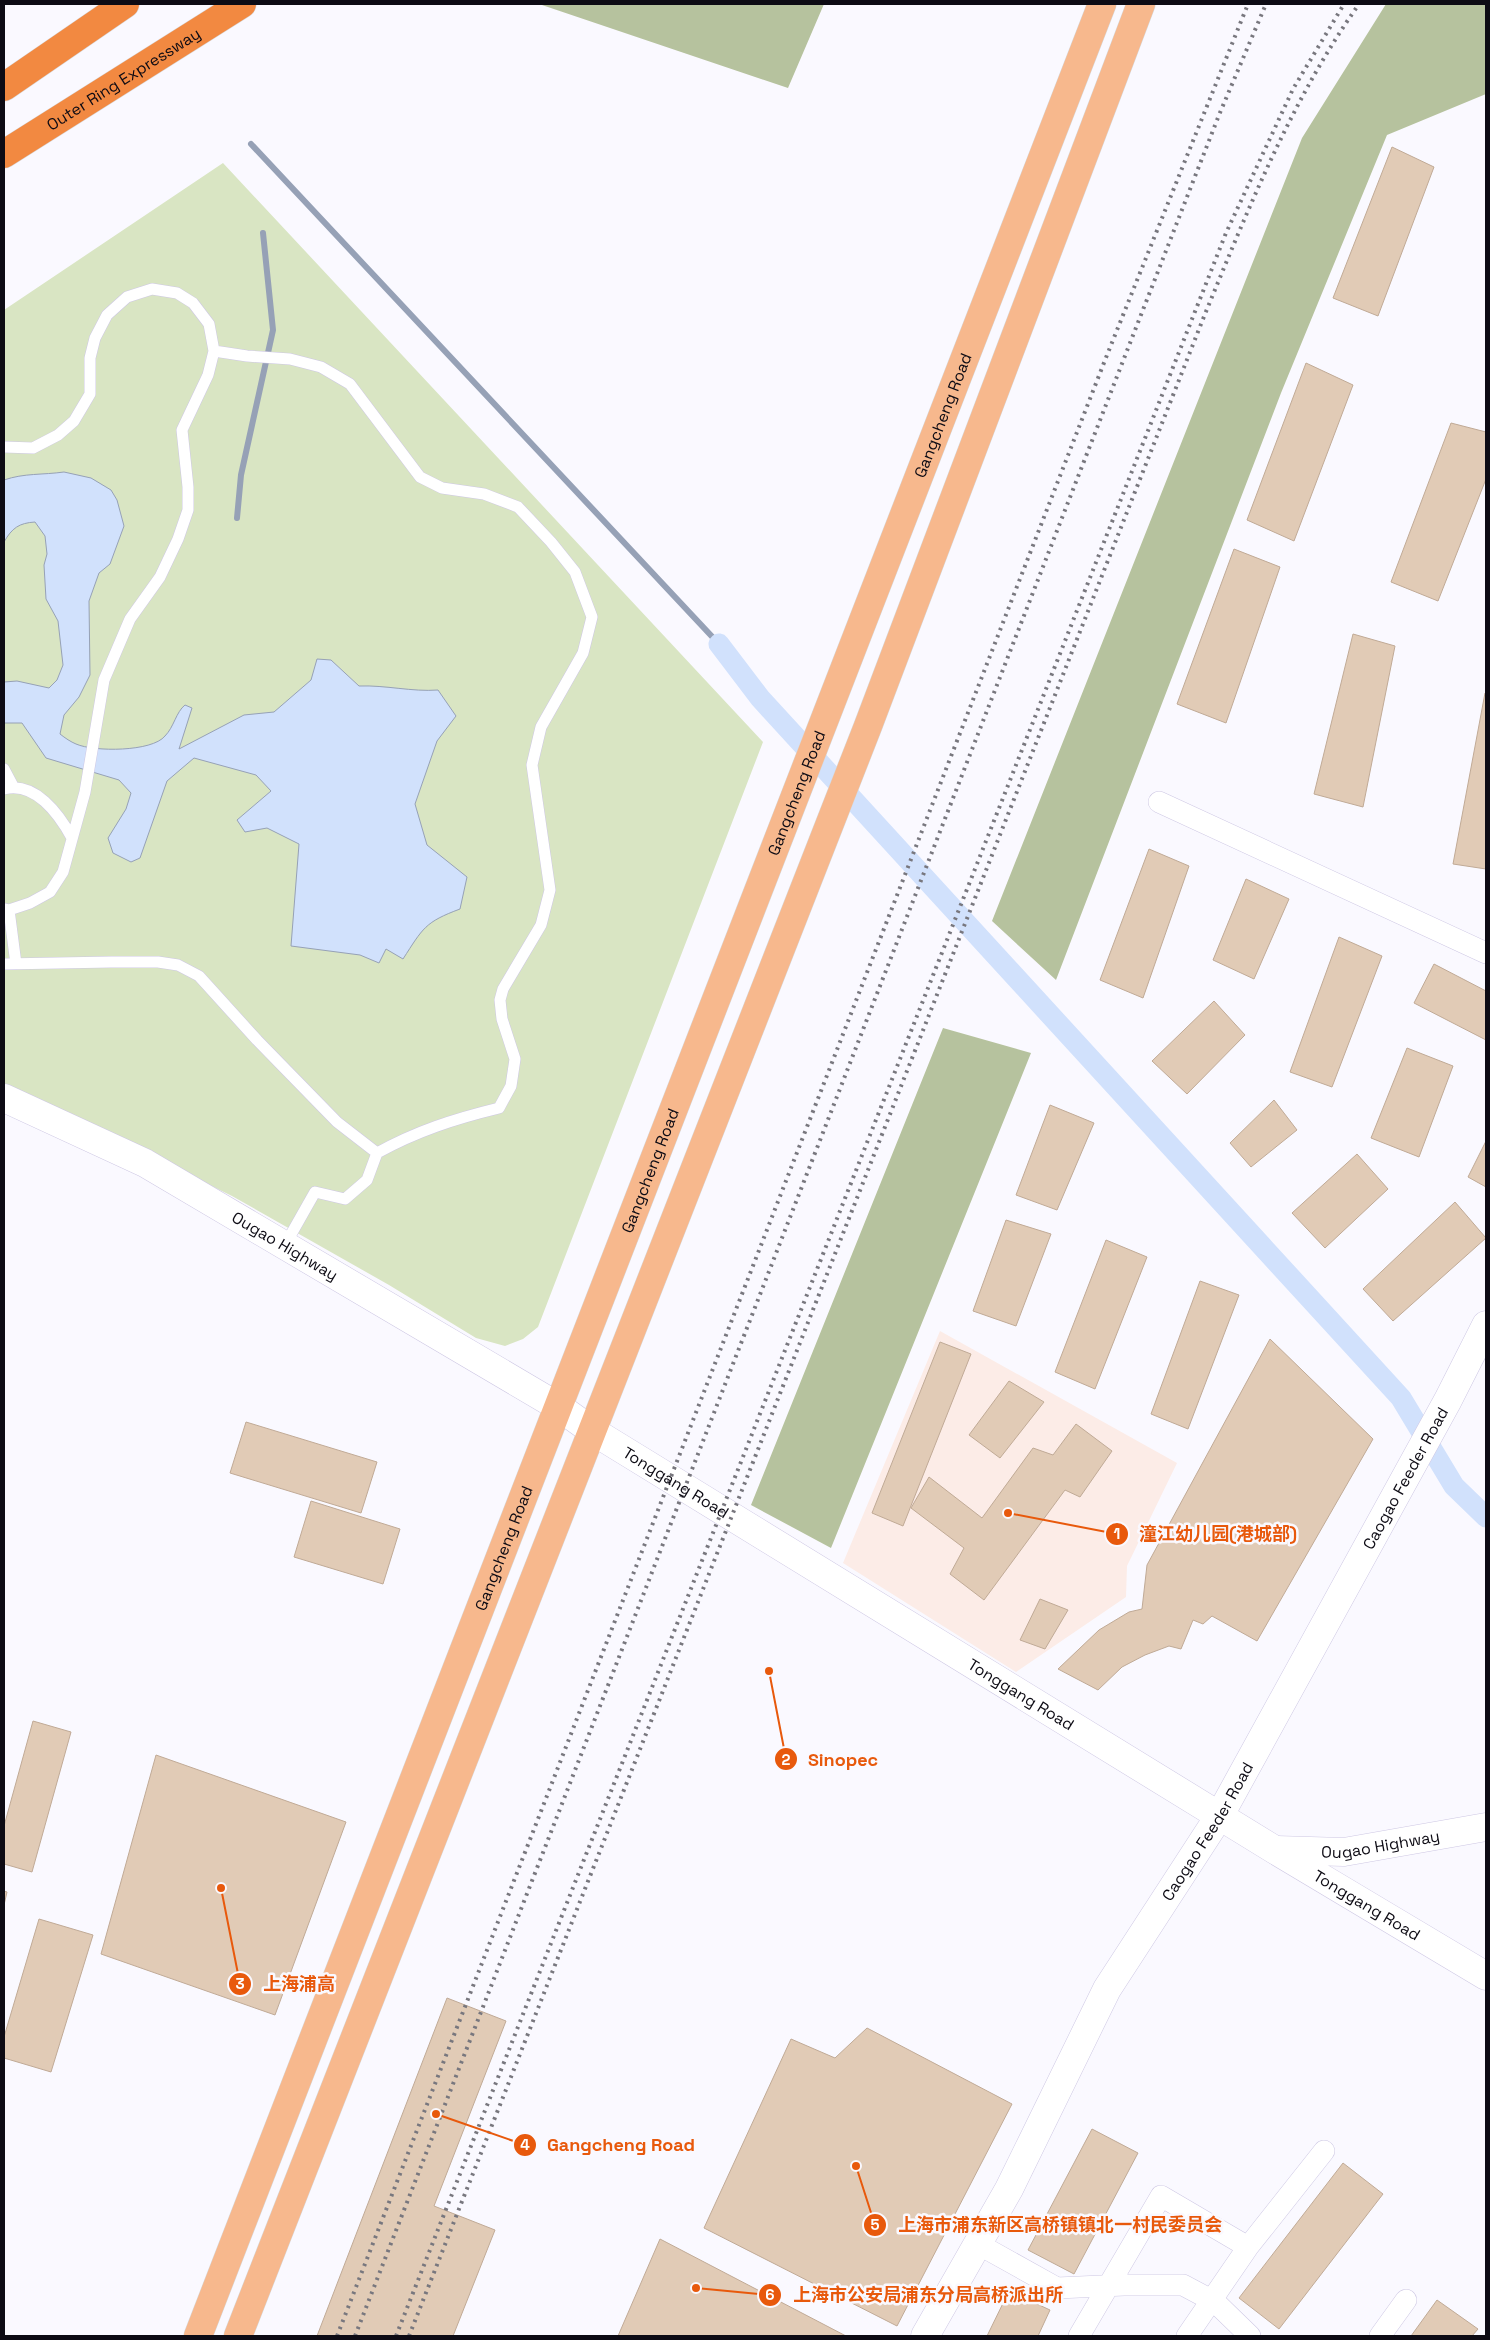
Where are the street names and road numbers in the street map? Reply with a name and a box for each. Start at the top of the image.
street label: Outer Ring Expressway [43,23,204,136]
street label: Gangcheng Road [909,350,977,481]
street label: Gangcheng Road [763,728,830,859]
street label: Gangcheng Road [617,1105,684,1236]
street label: Ougao Highway [228,1207,342,1286]
street label: Caogao Feeder Road [1358,1403,1453,1553]
street label: Tonggang Road [619,1442,733,1523]
street label: Gangcheng Road [470,1483,538,1614]
street label: Tonggang Road [964,1654,1078,1735]
street label: Caogao Feeder Road [1157,1758,1258,1905]
street label: Ougao Highway [1321,1825,1441,1863]
street label: Tonggang Road [1309,1865,1424,1945]

